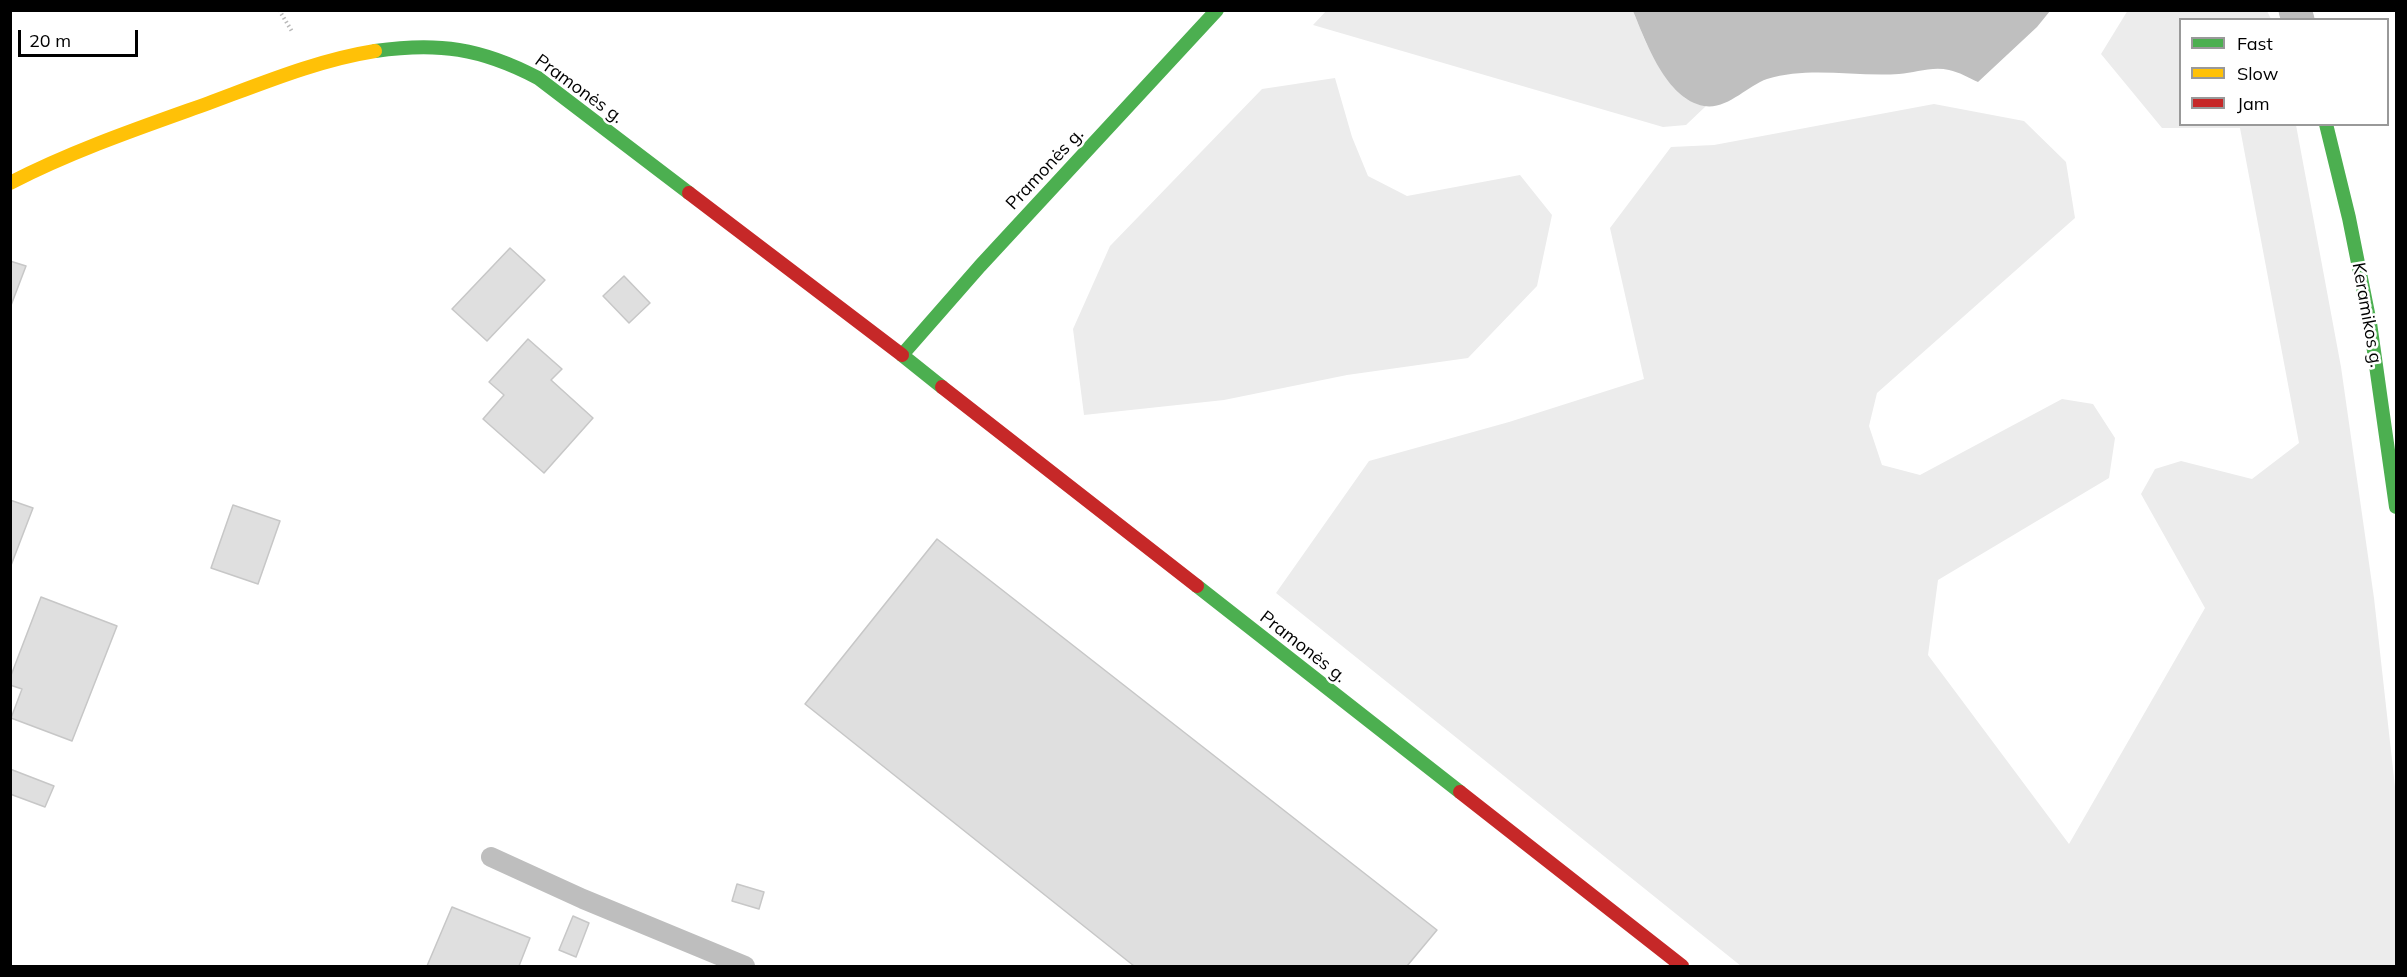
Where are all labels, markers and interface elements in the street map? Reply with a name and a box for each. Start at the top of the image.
scale bar [21,18,141,56]
legend [2179,18,2389,126]
text: 20 m [29,29,71,52]
text: Fast [2237,32,2273,55]
street label: Pramonės g. [531,50,627,128]
text: Slow [2237,62,2278,85]
text: Jam [2237,92,2270,115]
street label: Pramonės g. [1002,124,1088,214]
street label: Keramikos g. [2347,261,2387,369]
street label: Pramonės g. [1255,607,1351,687]

